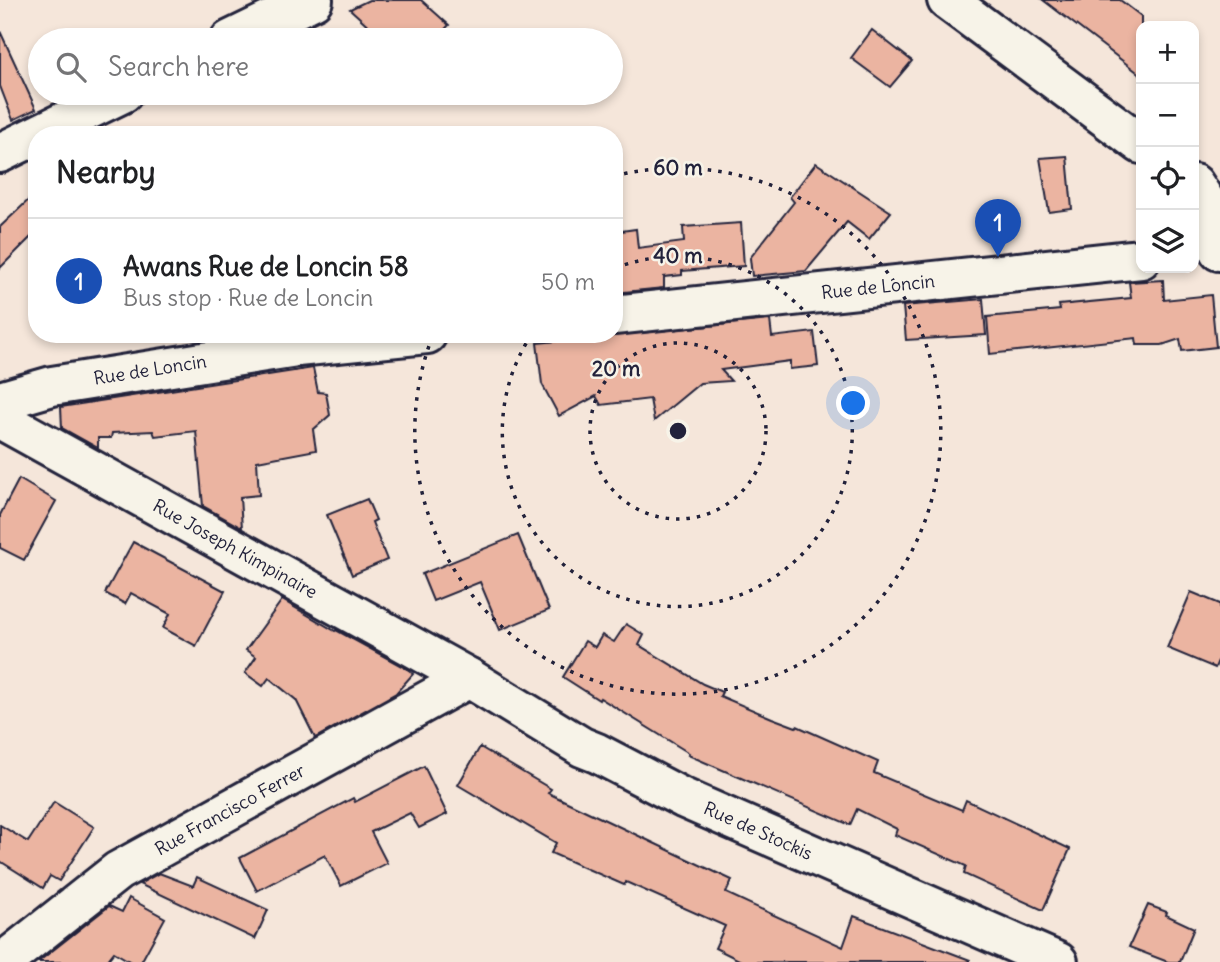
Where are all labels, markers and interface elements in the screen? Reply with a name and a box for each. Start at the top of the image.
map controls [1136,21,1199,273]
button: + [1136,21,1199,84]
search box [28,28,623,105]
icon: search [52,48,90,86]
text: Search here [108,50,249,83]
button: − [1136,84,1199,147]
button: locate [1136,147,1199,210]
text: Nearby [56,153,156,191]
text: 60 m [653,154,703,181]
pin: 1 [975,199,1021,257]
button: layers [1136,210,1199,273]
text: 40 m [653,242,703,269]
text: Awans Rue de Loncin 58 [123,250,409,283]
text: 1 [74,267,84,296]
text: 50 m [541,267,595,296]
street label: Rue de Loncin [820,269,936,304]
text: Bus stop · Rue de Loncin [123,283,373,312]
street label: Rue de Loncin [92,349,208,390]
text: 20 m [592,355,641,382]
your location [836,386,870,420]
centre of rings [666,419,690,443]
street label: Rue Joseph Kimpinaire [149,494,321,603]
street label: Rue Francisco Ferrer [151,758,309,860]
street label: Rue de Stockis [700,796,816,865]

